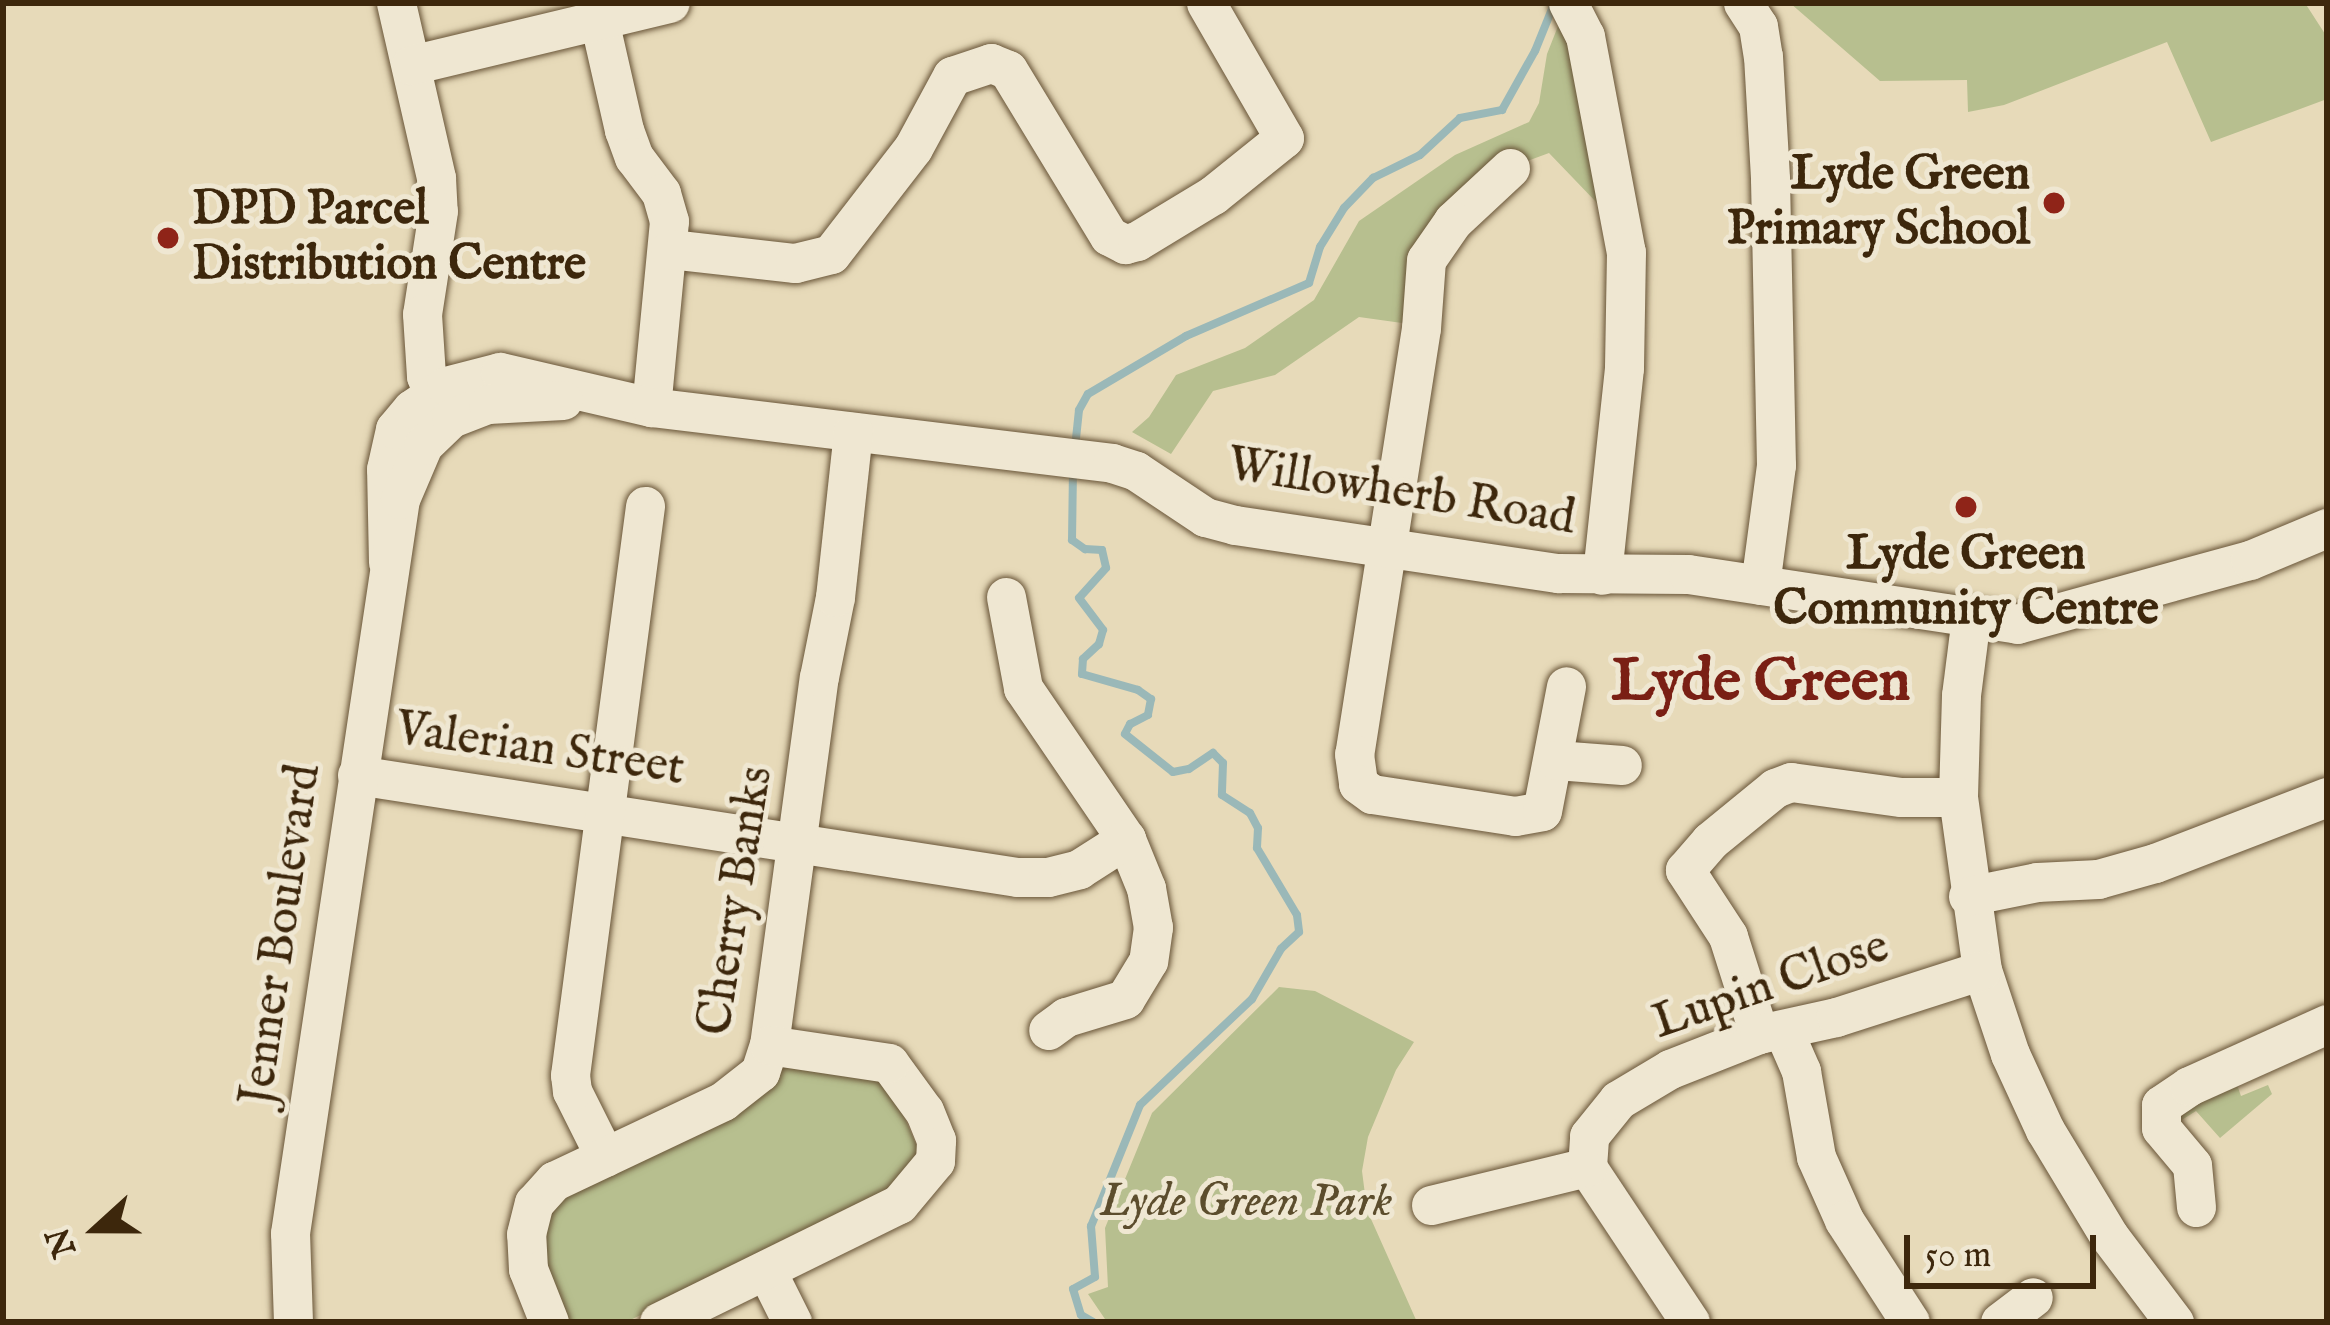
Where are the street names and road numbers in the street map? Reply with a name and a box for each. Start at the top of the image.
street label: Willowherb Road [1223,437,1579,549]
street label: Valerian Street [392,701,688,799]
street label: Jenner Boulevard [230,761,334,1109]
street label: Cherry Banks [687,762,787,1040]
street label: Lupin Close [1645,919,1897,1053]

